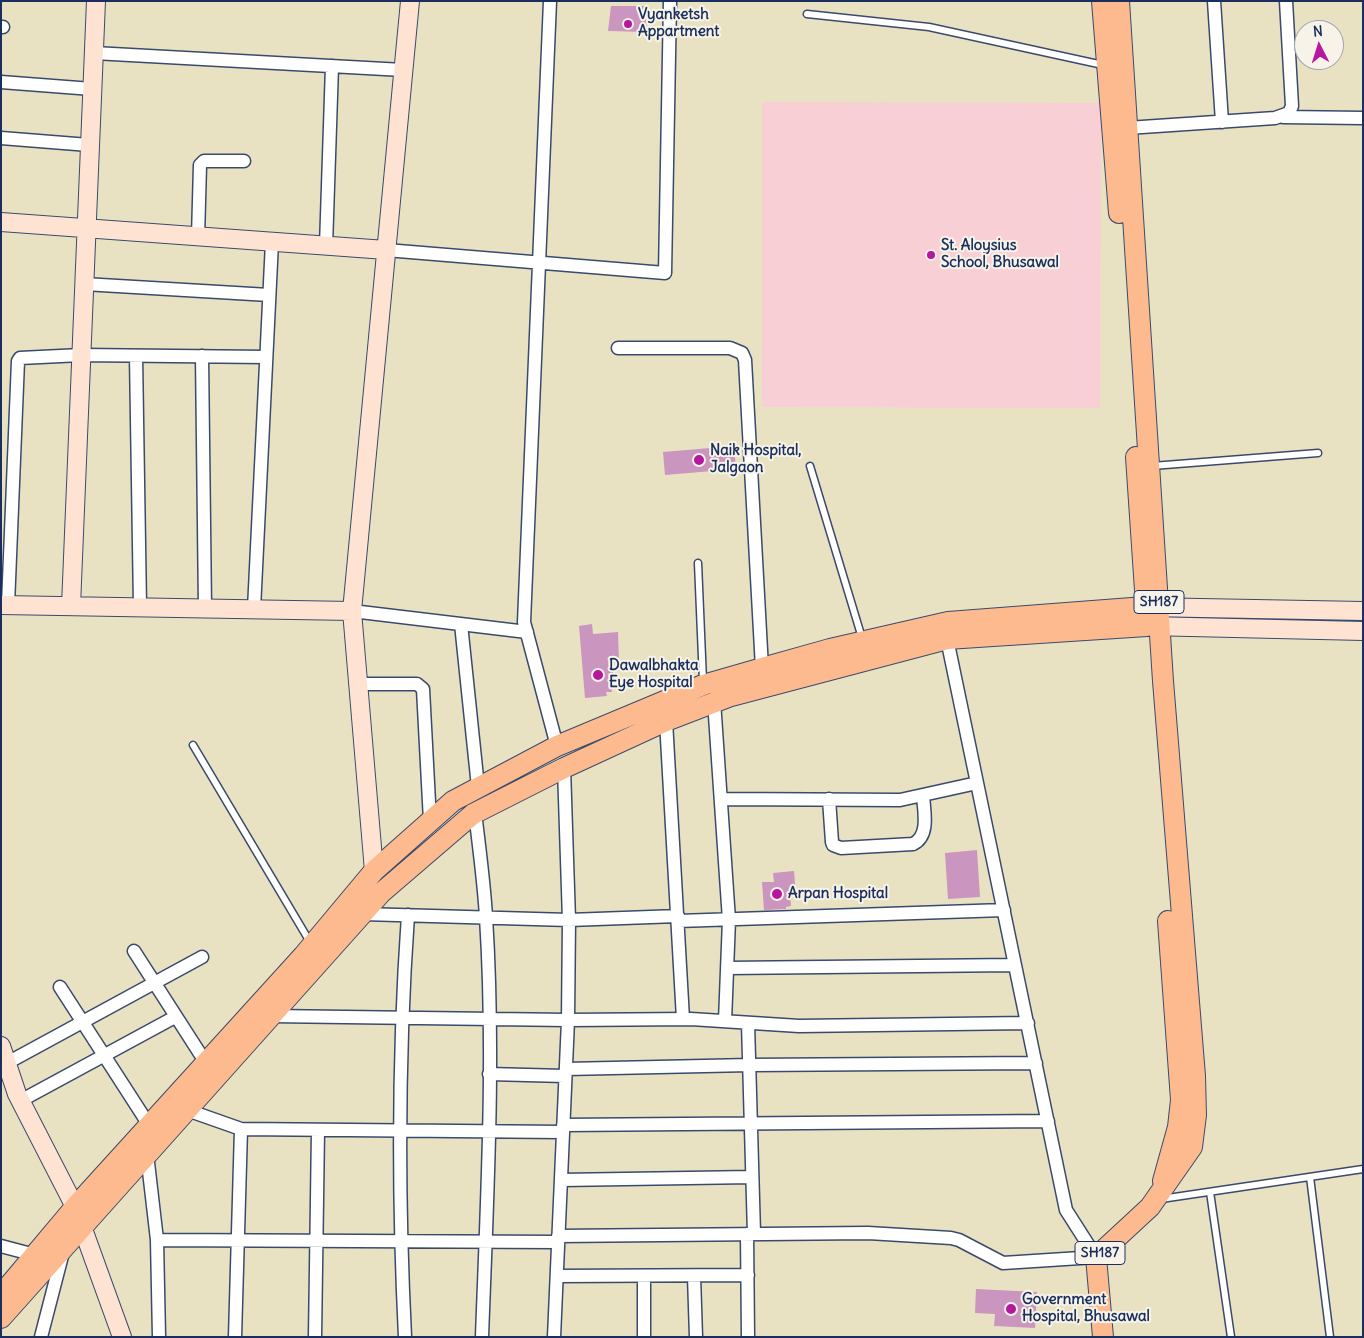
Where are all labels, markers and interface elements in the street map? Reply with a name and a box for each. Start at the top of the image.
place label: Vyanketsh Appartment [638,6,719,41]
marker: Vyanketsh Appartment [622,18,634,30]
north arrow [1294,20,1344,70]
text: N [1312,22,1323,40]
place label: St. Aloysius School, Bhusawal [941,237,1059,272]
marker: St. Aloysius School, Bhusawal [925,249,937,261]
place label: Naik Hospital, Jalgaon [710,442,801,477]
marker: Naik Hospital, Jalgaon [692,453,706,467]
road number: SH187 [1134,590,1184,614]
place label: Dawalbhakta Eye Hospital [609,657,699,692]
marker: Dawalbhakta Eye Hospital [591,668,605,682]
place label: Arpan Hospital [788,885,888,903]
marker: Arpan Hospital [770,887,784,901]
road number: SH187 [1075,1242,1125,1264]
place label: Government Hospital, Bhusawal [1022,1291,1150,1326]
marker: Government Hospital, Bhusawal [1004,1302,1018,1316]

